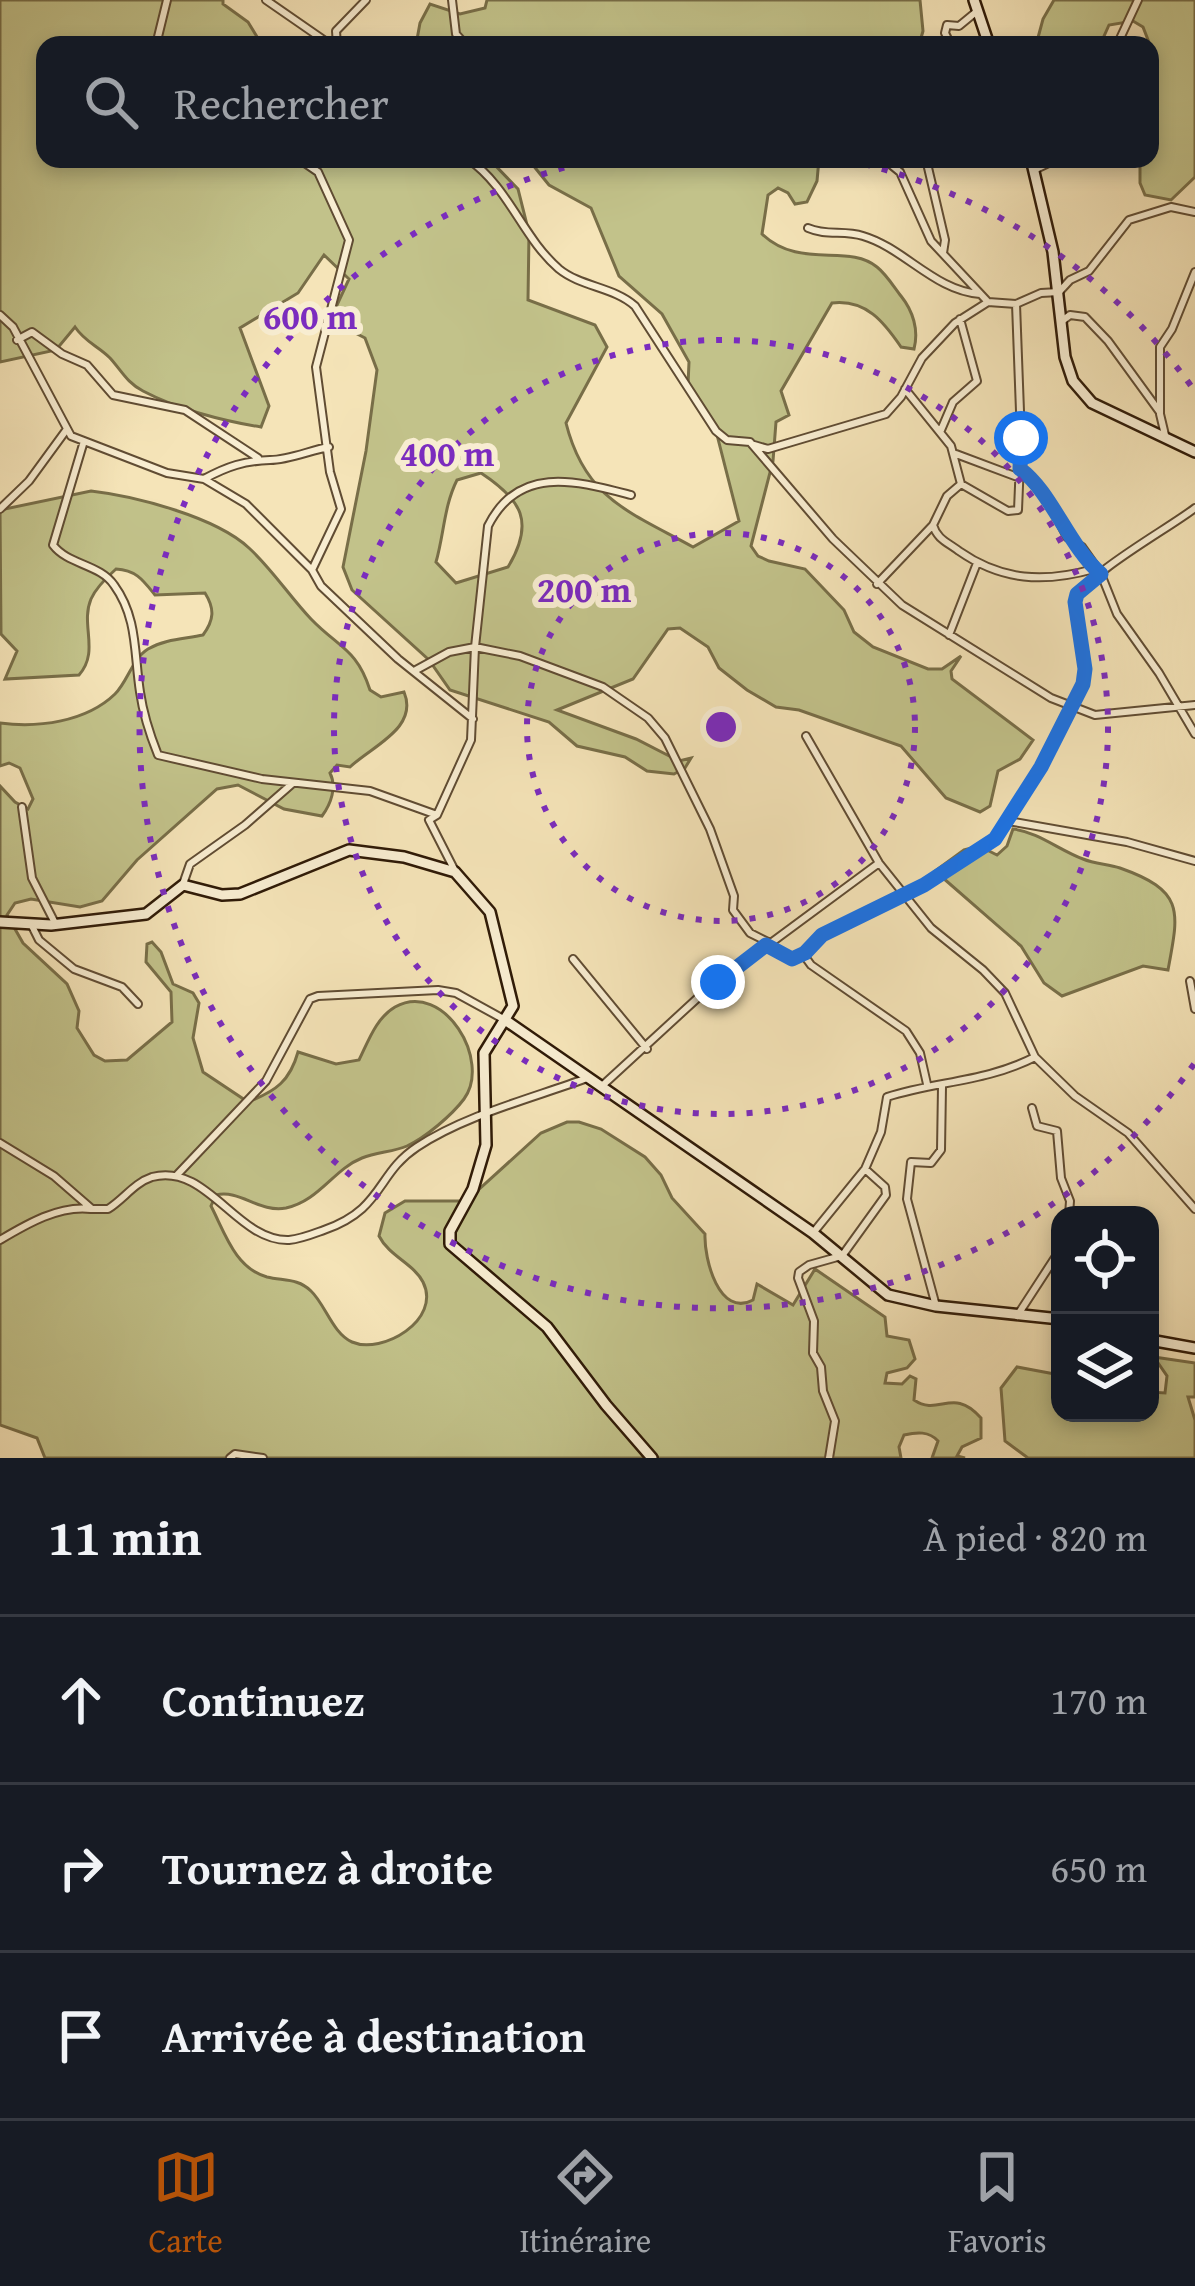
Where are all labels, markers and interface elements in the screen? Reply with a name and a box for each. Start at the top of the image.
search box [36,36,1159,168]
icon: search [78,69,144,135]
text: Rechercher [174,70,389,135]
text: 600 m [263,289,358,342]
route start [994,411,1048,465]
text: 400 m [400,426,495,479]
text: 200 m [537,562,632,615]
centre of rings [700,706,742,748]
route end [691,955,745,1009]
map controls [1051,1206,1159,1422]
button: locate [1051,1206,1159,1314]
button: layers [1051,1314,1159,1422]
text: 11 min [48,1499,202,1574]
text: À pied · 820 m [923,1508,1147,1565]
icon: ahead [48,1667,114,1733]
text: Continuez [162,1667,365,1732]
text: 170 m [1050,1671,1147,1728]
icon: right [48,1835,114,1901]
text: Tournez à droite [162,1835,493,1900]
text: 650 m [1050,1839,1147,1896]
icon: arrive [48,2003,114,2069]
text: Arrivée à destination [162,2003,586,2068]
tab: Carte [148,2144,223,2264]
tab: Itinéraire [519,2144,651,2264]
tab: Favoris [948,2144,1047,2264]

